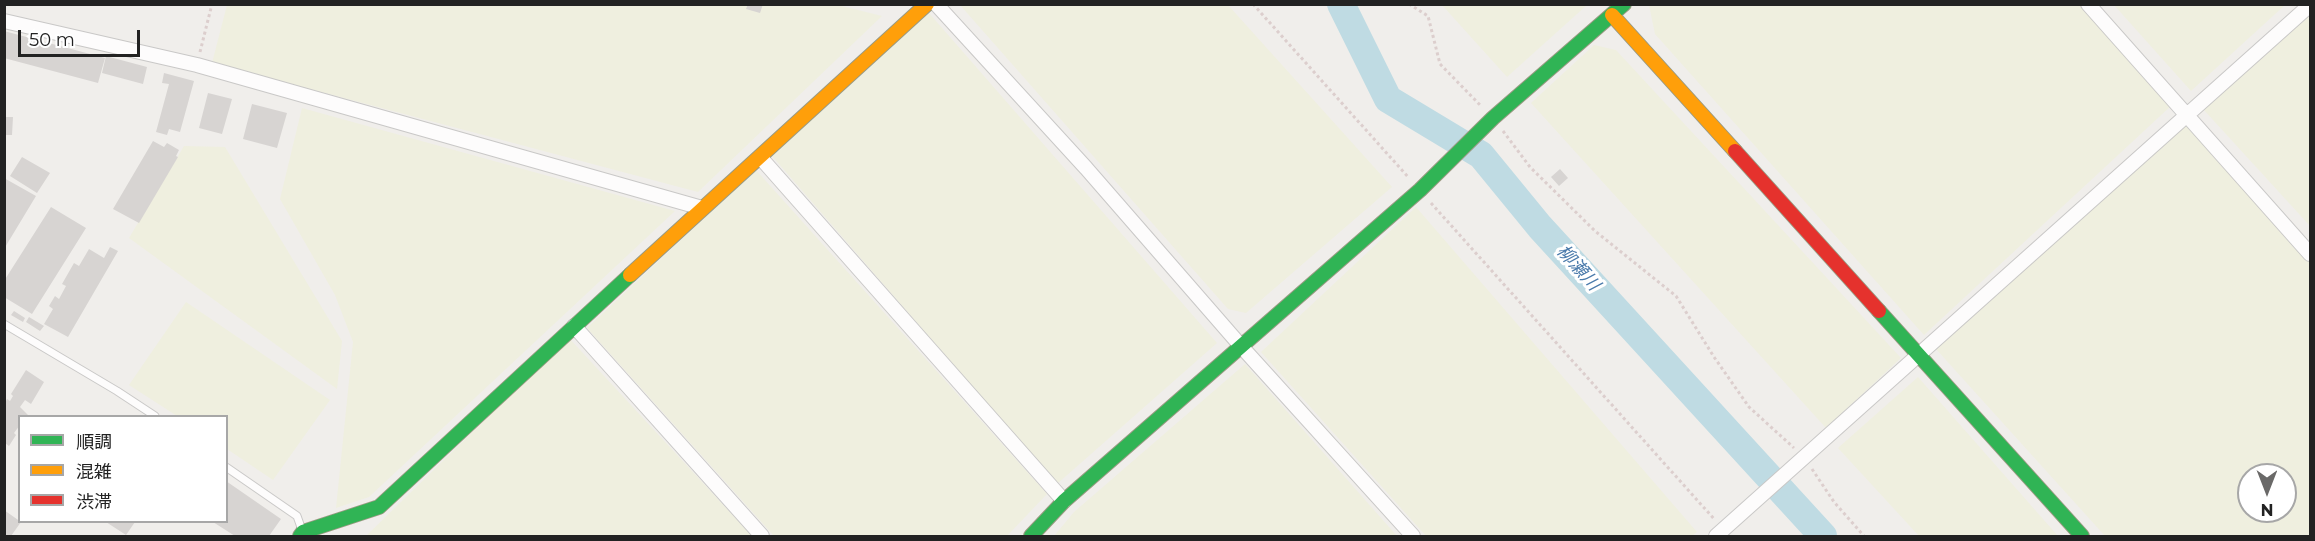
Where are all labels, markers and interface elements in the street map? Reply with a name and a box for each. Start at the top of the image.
scale bar [21,18,142,56]
text: 50 m [29,29,75,51]
water label: 柳瀬川 [1552,241,1604,295]
legend [18,415,228,523]
text: 順調 [76,431,112,453]
text: 混雑 [76,461,112,483]
north arrow [2237,463,2297,523]
text: 渋滞 [76,491,112,513]
text: N [2261,500,2273,519]

